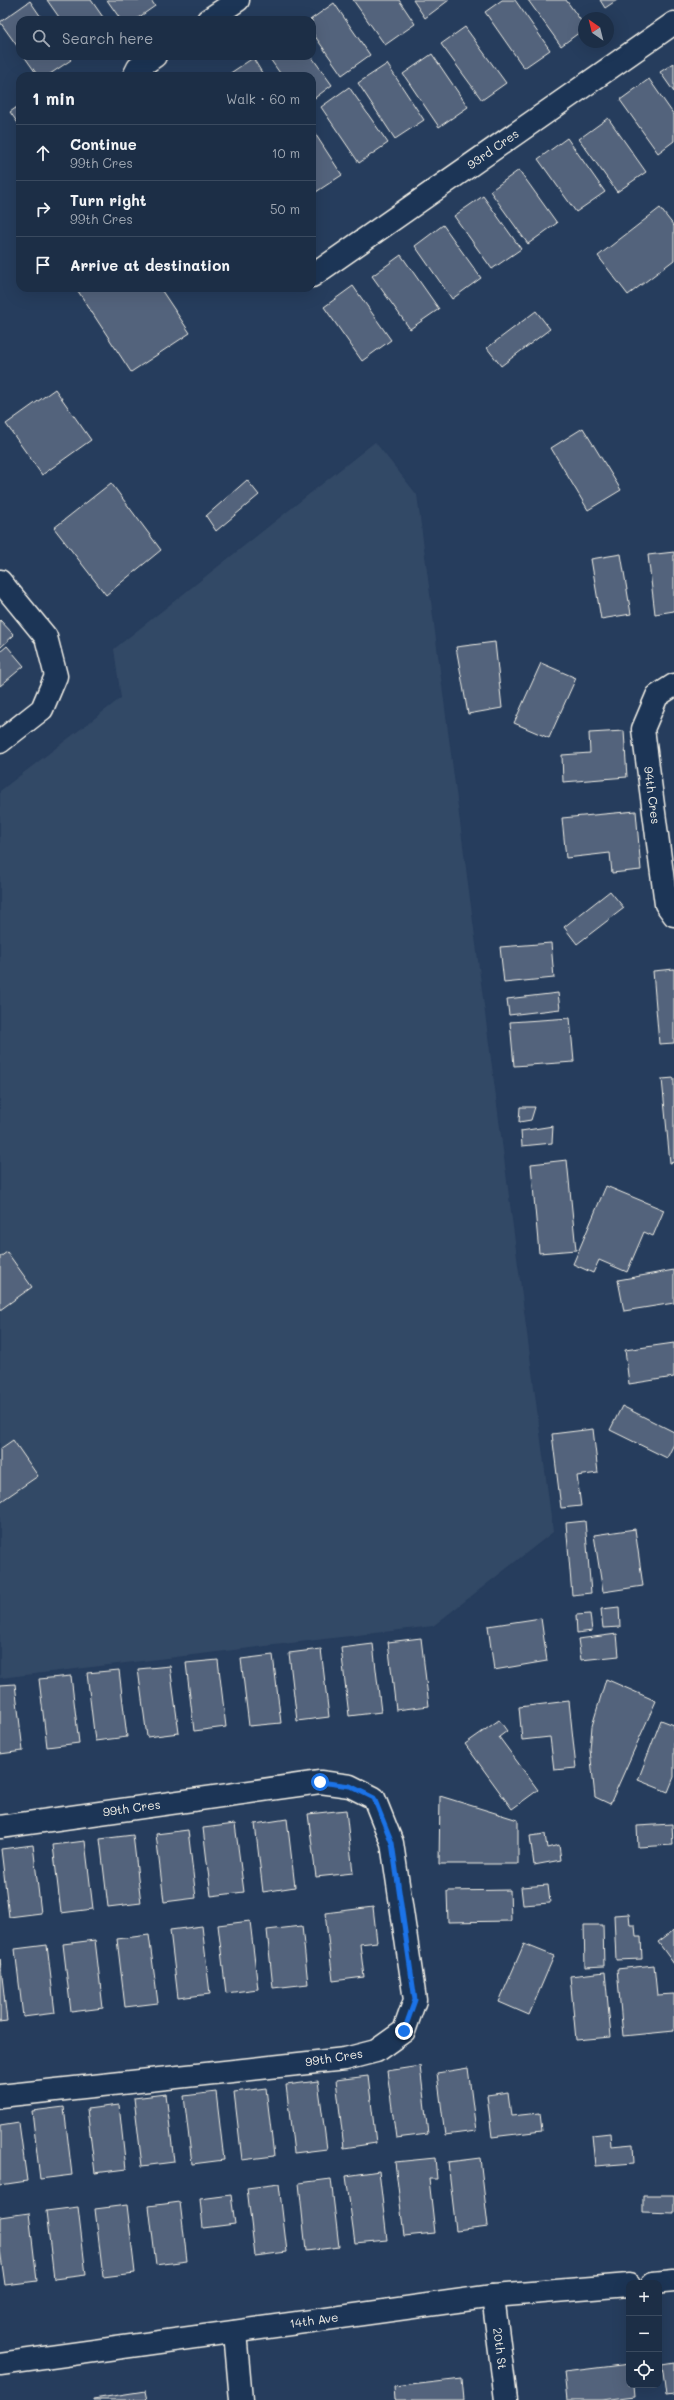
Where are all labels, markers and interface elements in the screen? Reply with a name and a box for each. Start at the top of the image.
north arrow [578,12,614,48]
search box [16,16,316,60]
icon: search [30,27,52,49]
text: Search here [62,28,153,48]
text: 1 min [32,87,75,109]
text: Walk · 60 m [226,90,300,107]
street label: 93rd Cres [464,125,522,172]
text: Continue [70,134,137,154]
icon: ahead [32,142,54,164]
text: 10 m [272,144,300,161]
text: 99th Cres [70,154,133,171]
text: Turn right [70,190,147,210]
icon: right [32,198,54,220]
text: 50 m [270,200,300,217]
text: 99th Cres [70,210,133,227]
icon: arrive [32,254,54,276]
text: Arrive at destination [70,255,230,275]
street label: 94th Cres [641,765,664,825]
route start [311,1773,329,1791]
street label: 99th Cres [102,1796,162,1819]
route end [395,2022,413,2040]
street label: 99th Cres [304,2045,364,2069]
map controls [626,2280,662,2388]
button: + [626,2280,662,2316]
street label: 14th Ave [288,2308,339,2331]
button: − [626,2316,662,2352]
street label: 20th St [490,2327,511,2370]
button: locate [626,2352,662,2388]

